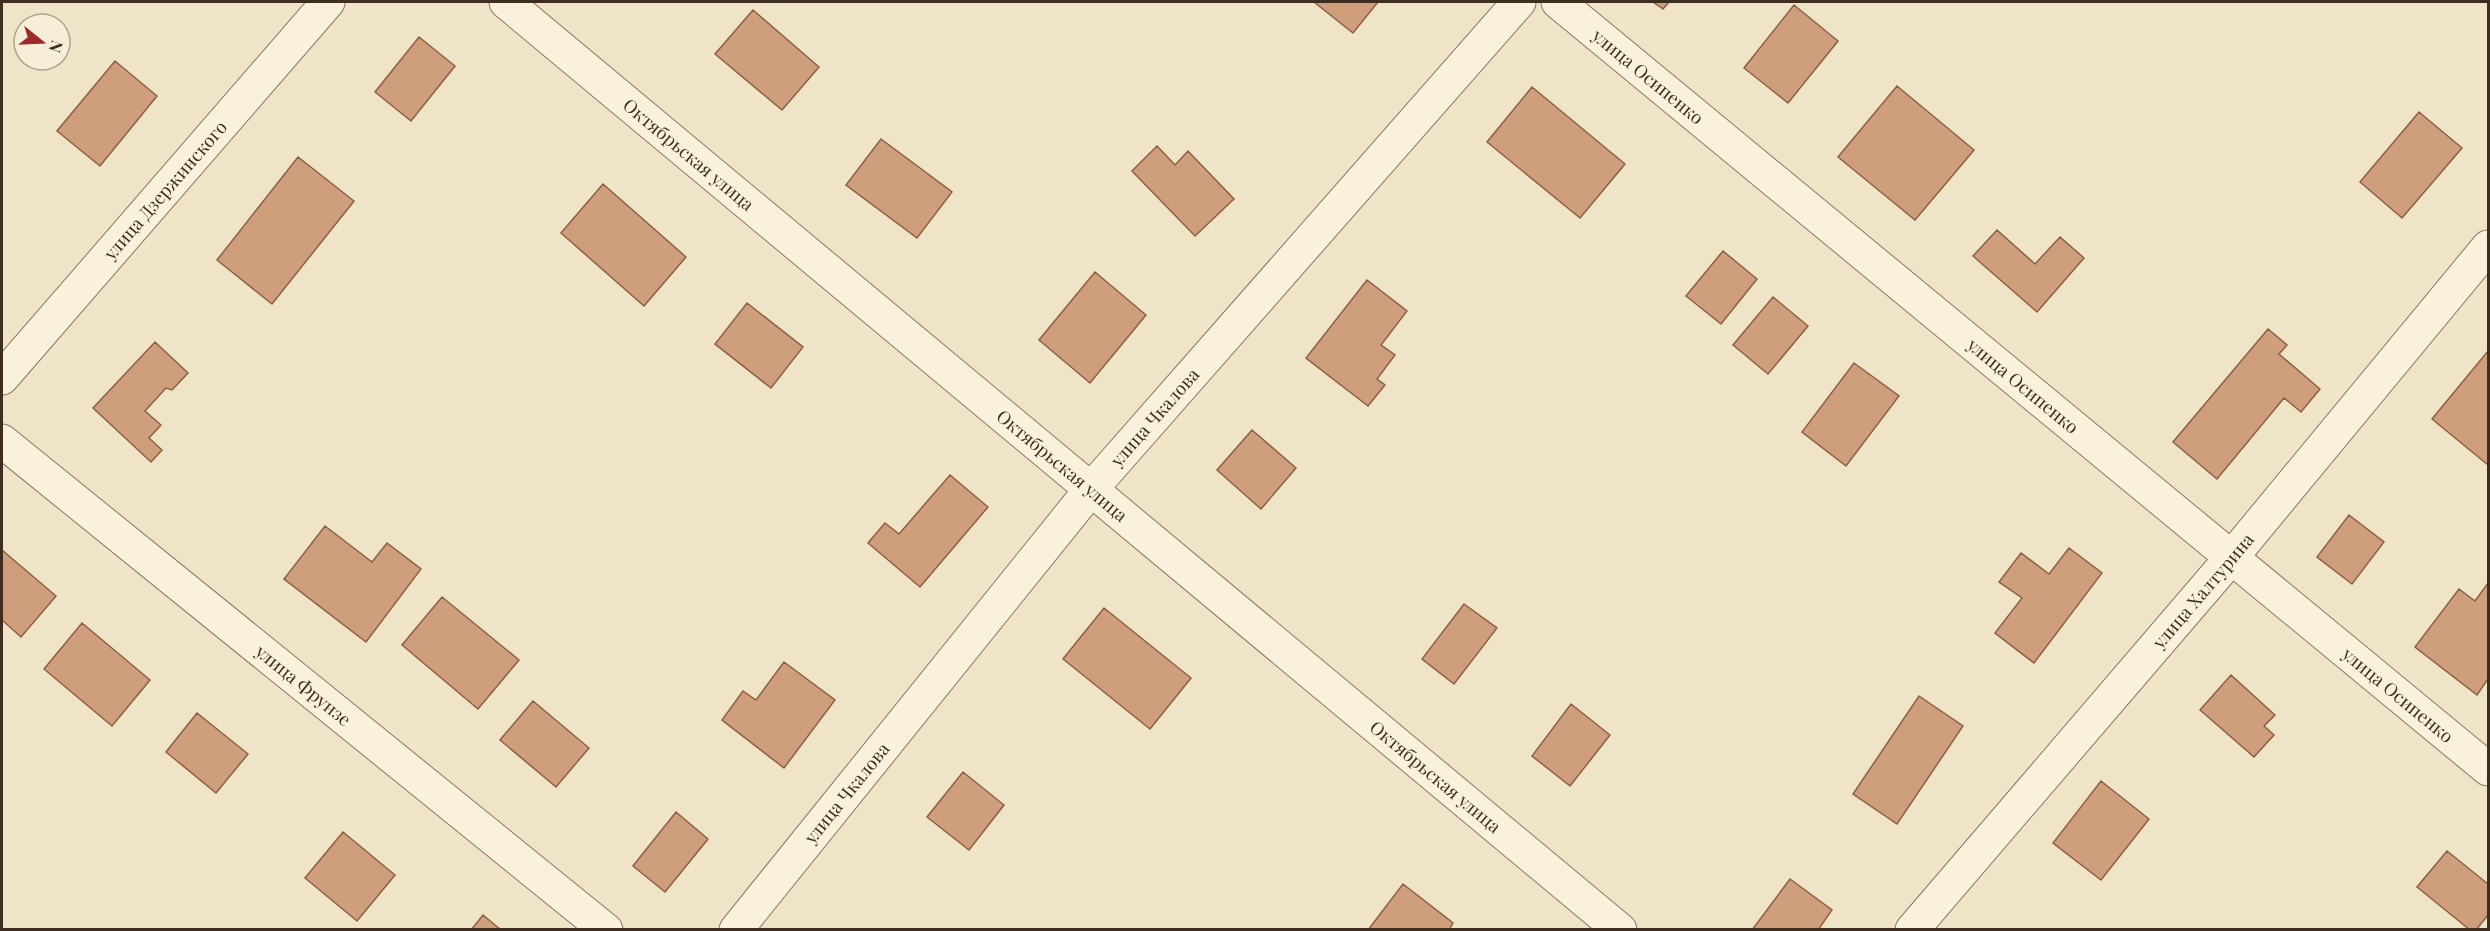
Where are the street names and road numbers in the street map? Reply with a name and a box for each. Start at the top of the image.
street label: улица Осипенко [1587,23,1709,130]
street label: Октябрьская улица [618,93,759,216]
street label: улица Дзержинского [98,115,232,265]
street label: улица Осипенко [1962,332,2084,439]
street label: улица Чкалова [1104,363,1204,472]
street label: Октябрьская улица [992,404,1133,527]
street label: улица Халтурина [2146,528,2259,654]
street label: улица Фрунзе [250,639,356,731]
street label: улица Осипенко [2337,641,2459,748]
street label: Октябрьская улица [1365,715,1506,838]
street label: улица Чкалова [798,737,894,849]

